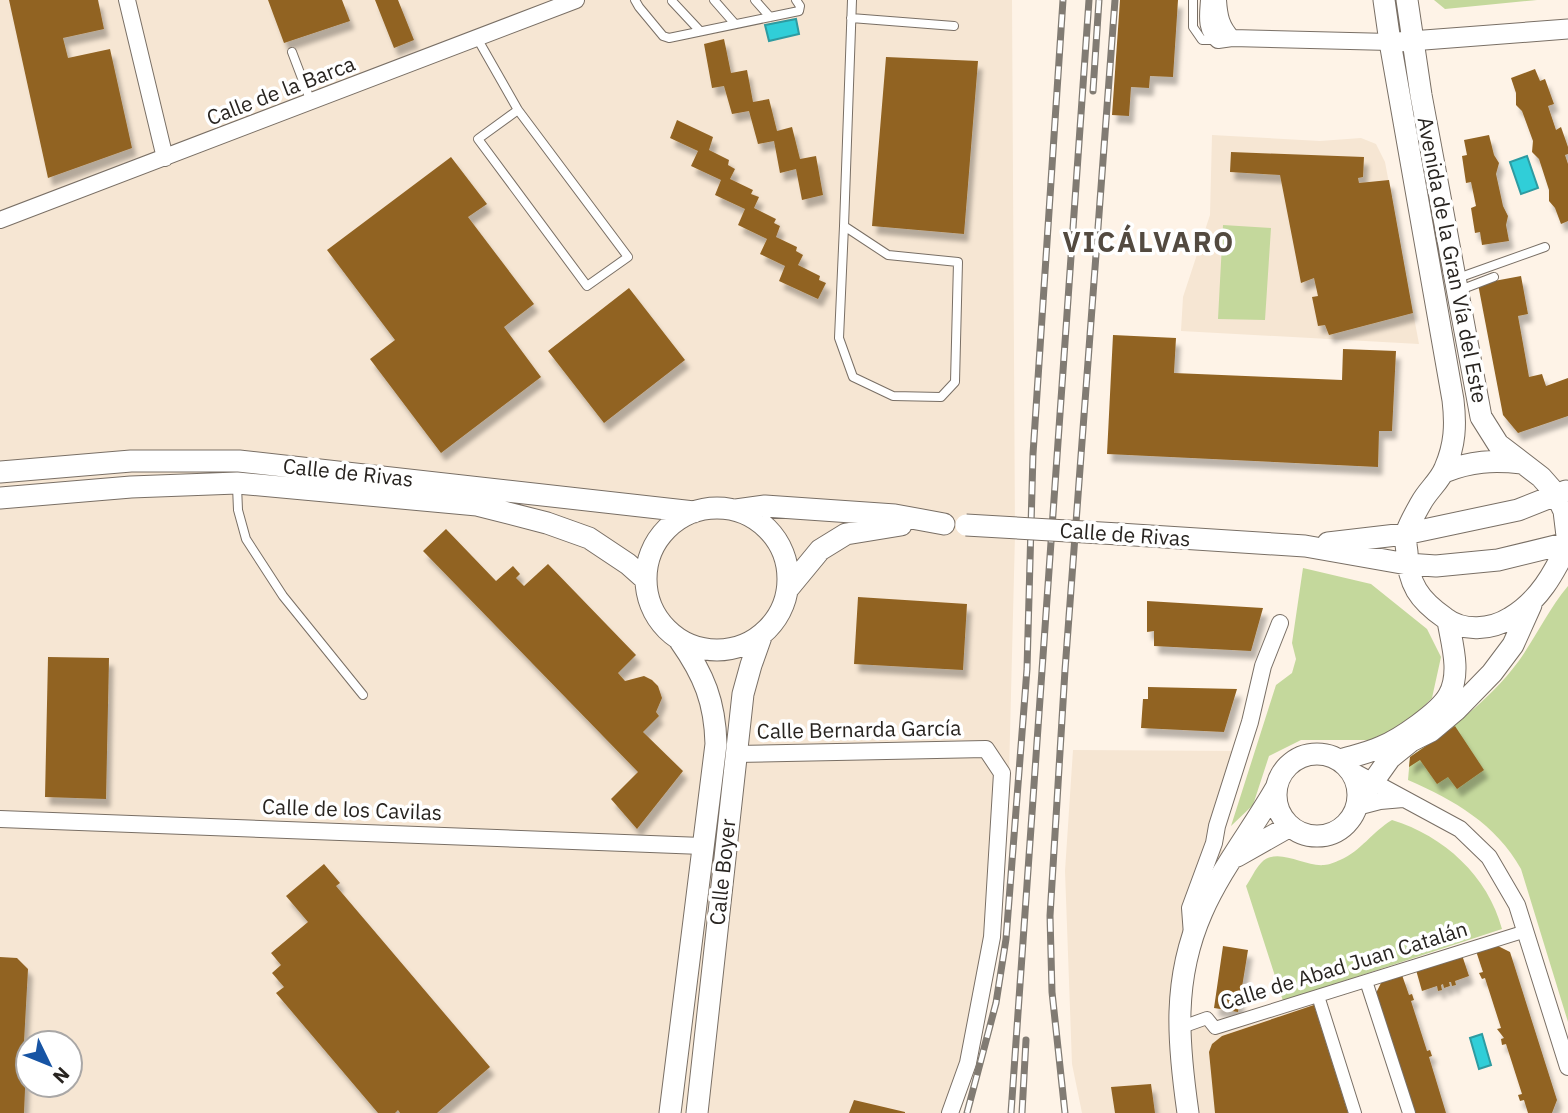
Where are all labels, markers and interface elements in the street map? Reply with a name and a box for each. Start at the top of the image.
street label: Calle de la Barca [202,49,359,131]
street label: Avenida de la Gran Vía del Este [1411,114,1494,405]
district label: VICÁLVARO [1063,223,1235,260]
street label: Calle de Rivas [281,451,415,493]
street label: Calle de Rivas [1059,515,1191,553]
street label: Calle Bernarda García [756,713,961,745]
street label: Calle de los Cavilas [261,792,443,826]
street label: Calle Boyer [702,817,742,927]
street label: Calle de Abad Juan Catalán [1217,914,1471,1016]
north arrow [14,1029,84,1099]
text: N [48,1062,75,1089]

